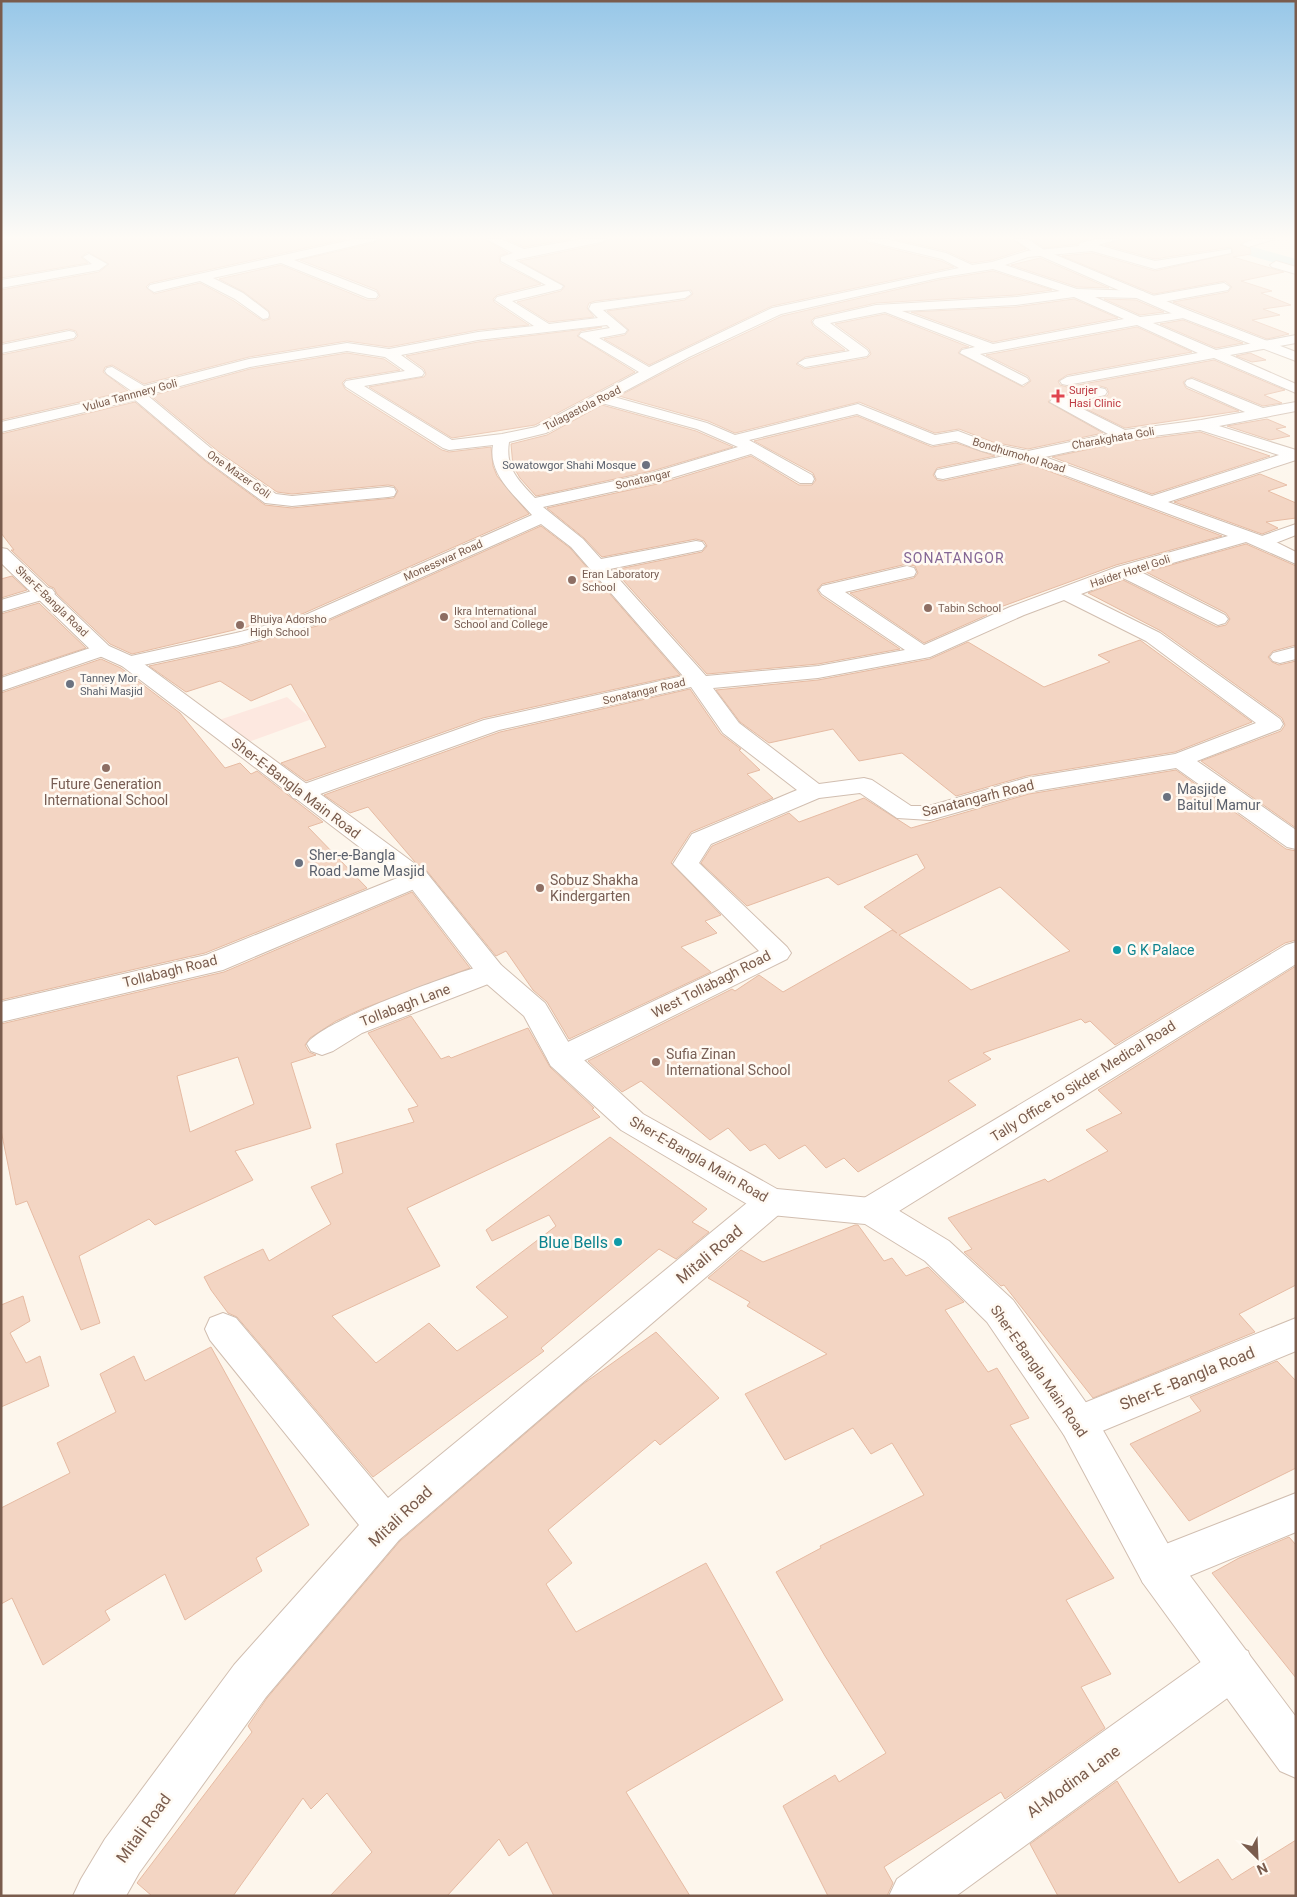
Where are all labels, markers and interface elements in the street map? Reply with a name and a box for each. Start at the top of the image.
street label: Vulua Tannnery Goli [82,377,179,414]
street label: Tulagastola Road [541,383,623,434]
place label: Surjer Hasi Clinic [1069,384,1121,410]
marker: Surjer Hasi Clinic [1051,389,1065,403]
street label: Charakghata Goli [1071,425,1155,452]
street label: Bondhumohol Road [971,435,1067,476]
street label: One Mazer Goli [204,448,273,501]
place label: Sowatowgor Shahi Mosque [502,459,636,472]
marker: Sowatowgor Shahi Mosque [640,459,652,471]
street label: Sonatangar [614,467,672,492]
street label: Monesswar Road [402,537,485,584]
district label: SONATANGOR [903,550,1005,566]
street label: Haider Hotel Goli [1089,552,1172,590]
street label: Sher-E-Bangla Road [13,563,91,639]
place label: Eran Laboratory School [582,568,660,594]
marker: Eran Laboratory School [566,574,578,586]
marker: Tabin School [922,602,934,614]
place label: Tabin School [938,602,1001,615]
place label: Ikra International School and College [454,605,548,631]
marker: Ikra International School and College [438,611,450,623]
place label: Bhuiya Adorsho High School [250,613,327,639]
marker: Bhuiya Adorsho High School [234,619,246,631]
place label: Tanney Mor Shahi Masjid [80,672,143,698]
street label: Sonatangar Road [602,676,687,707]
marker: Tanney Mor Shahi Masjid [64,678,76,690]
street label: Sher-E-Bangla Main Road [229,734,363,842]
marker: Future Generation International School [100,762,112,774]
place label: Future Generation International School [44,776,168,808]
street label: Sanatangarh Road [920,776,1036,820]
place label: Masjide Baitul Mamur [1177,781,1261,813]
marker: Masjide Baitul Mamur [1161,791,1173,803]
place label: Sher-e-Bangla Road Jame Masjid [309,847,425,879]
marker: Sher-e-Bangla Road Jame Masjid [293,857,305,869]
place label: Sobuz Shakha Kindergarten [550,872,638,904]
marker: Sobuz Shakha Kindergarten [534,882,546,894]
place label: G K Palace [1127,942,1194,958]
marker: G K Palace [1111,944,1123,956]
street label: West Tollabagh Road [649,947,773,1021]
street label: Tollabagh Road [121,952,219,990]
street label: Tollabagh Lane [358,981,452,1029]
street label: Tally Office to Sikder Medical Road [988,1017,1178,1145]
place label: Sufia Zinan International School [666,1046,791,1078]
marker: Sufia Zinan International School [650,1056,662,1068]
street label: Sher-E-Bangla Main Road [627,1113,771,1205]
street label: Mitali Road [672,1221,746,1287]
place label: Blue Bells [538,1233,608,1252]
marker: Blue Bells [612,1236,624,1248]
street label: Sher-E-Bangla Main Road [987,1302,1091,1440]
street label: Sher-E -Bangla Road [1117,1343,1257,1414]
street label: Mitali Road [365,1482,436,1551]
street label: Al-Modina Lane [1023,1741,1124,1822]
street label: Mitali Road [112,1790,175,1866]
north arrow [1232,1832,1282,1882]
text: N [1255,1860,1270,1878]

